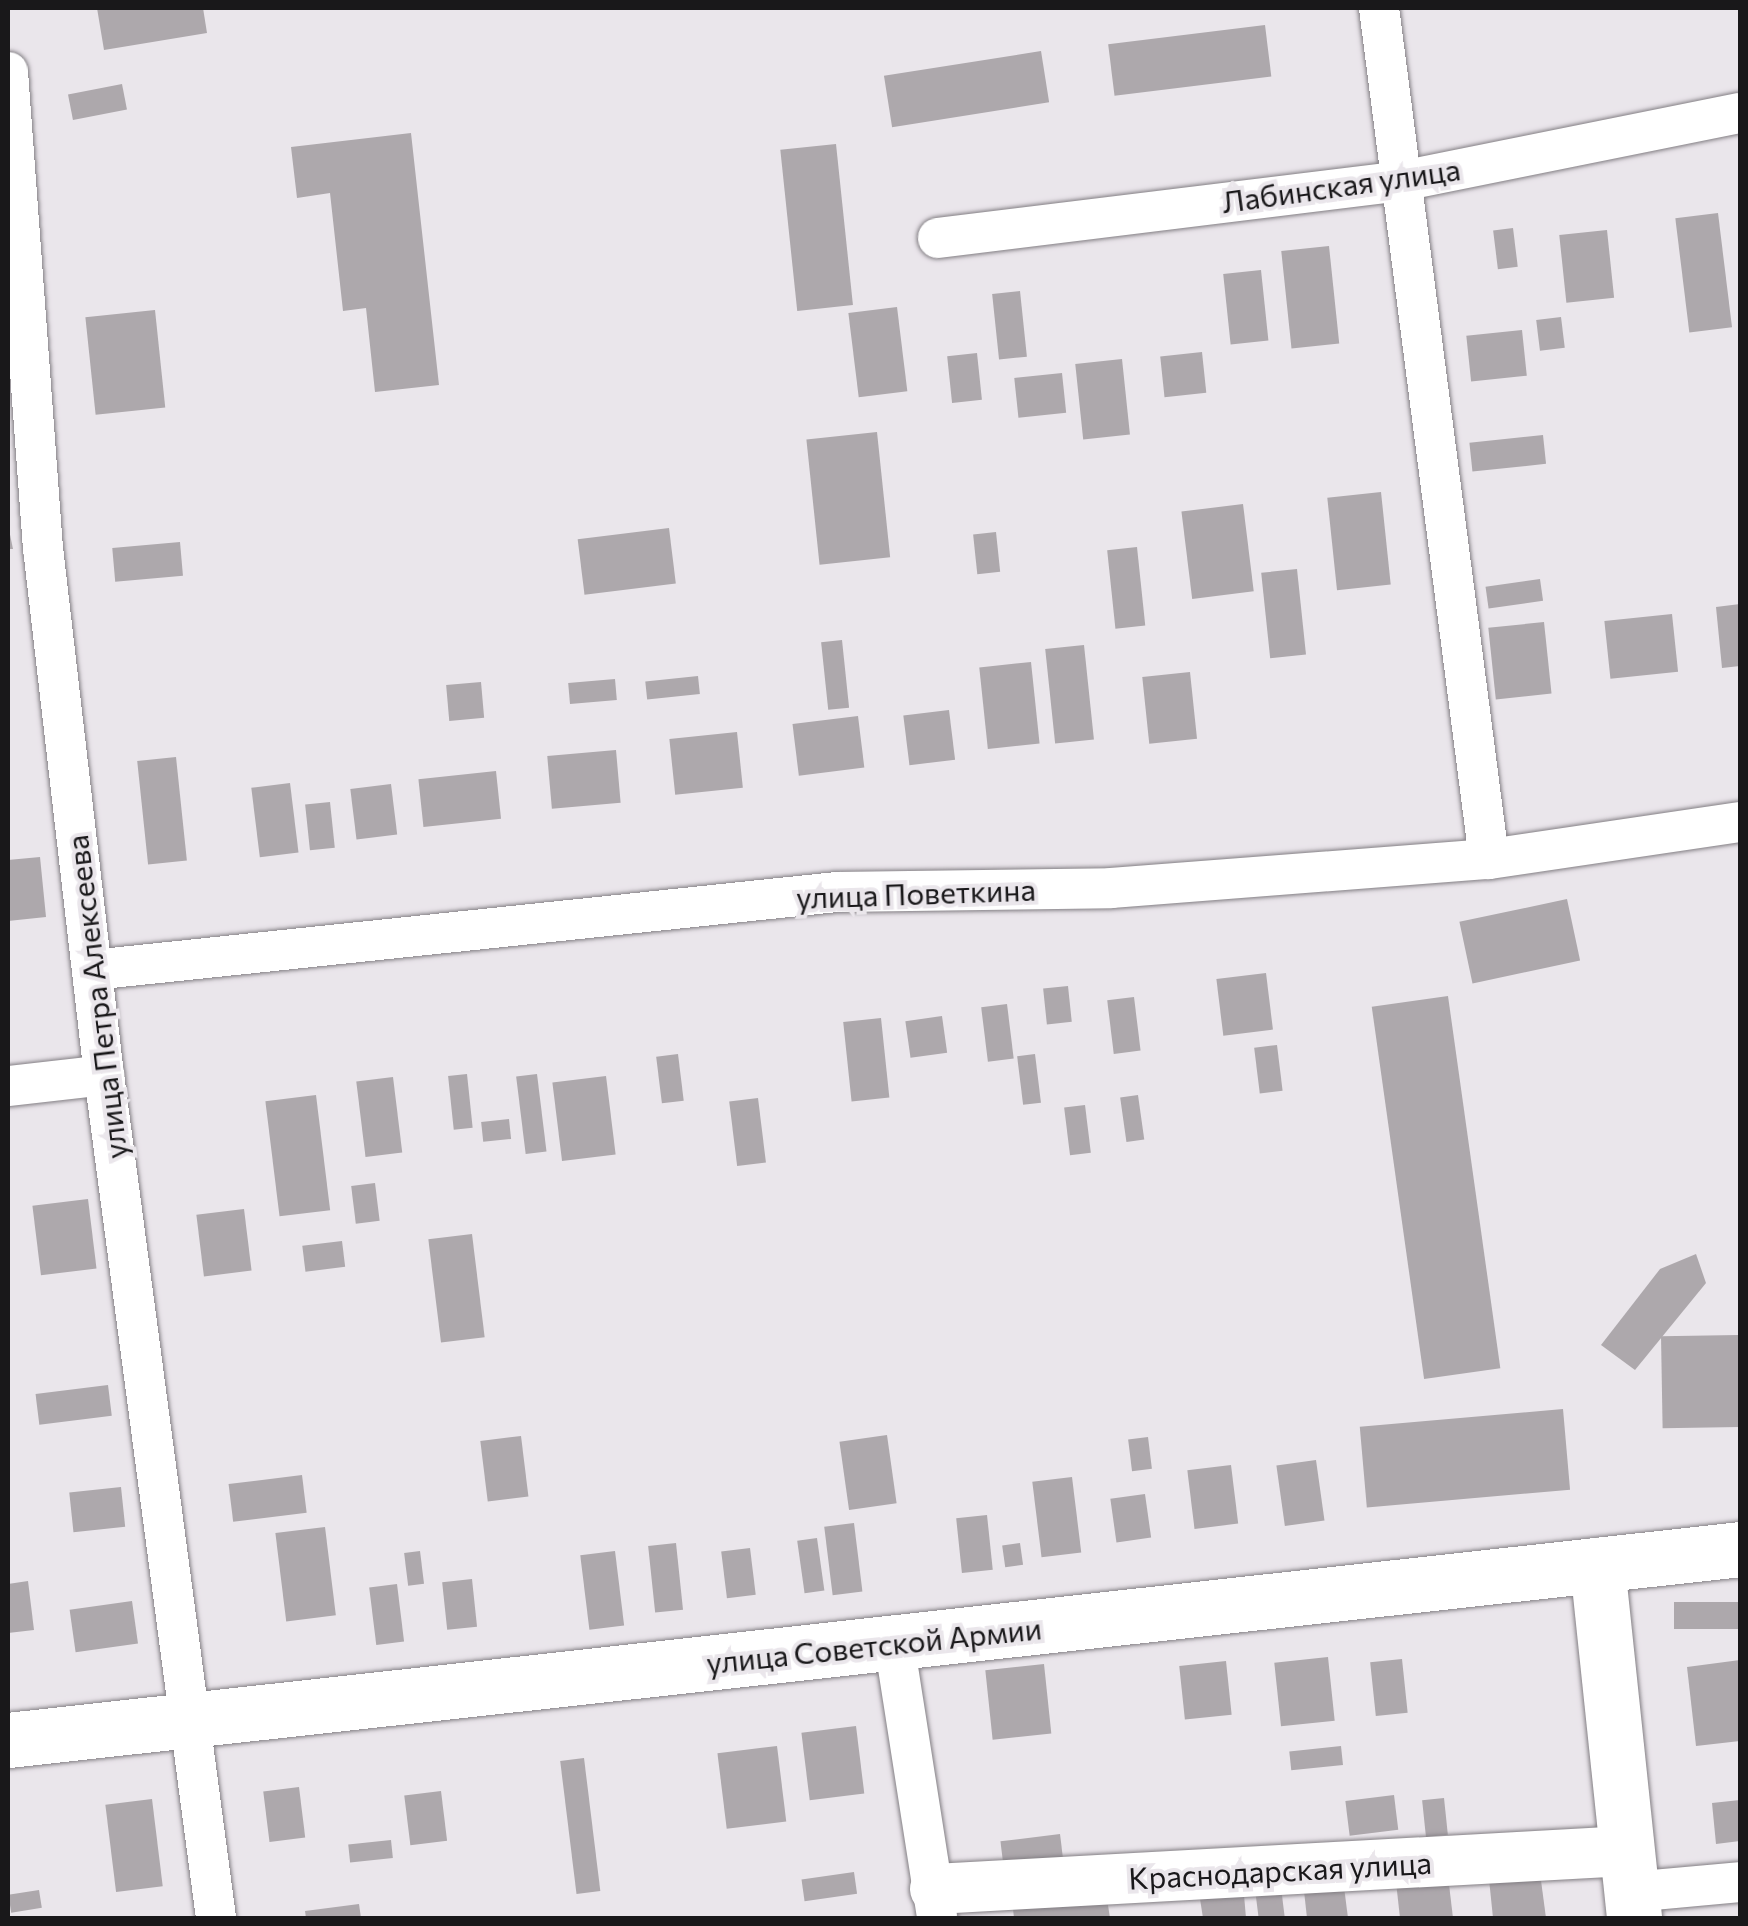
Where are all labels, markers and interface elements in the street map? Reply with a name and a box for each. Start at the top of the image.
street label: Лабинская улица [1219,150,1463,220]
street label: улица Петра Алексеева [58,833,134,1161]
street label: улица Поветкина [796,871,1036,915]
street label: улица Советской Армии [705,1609,1043,1681]
street label: Краснодарская улица [1128,1844,1432,1896]

